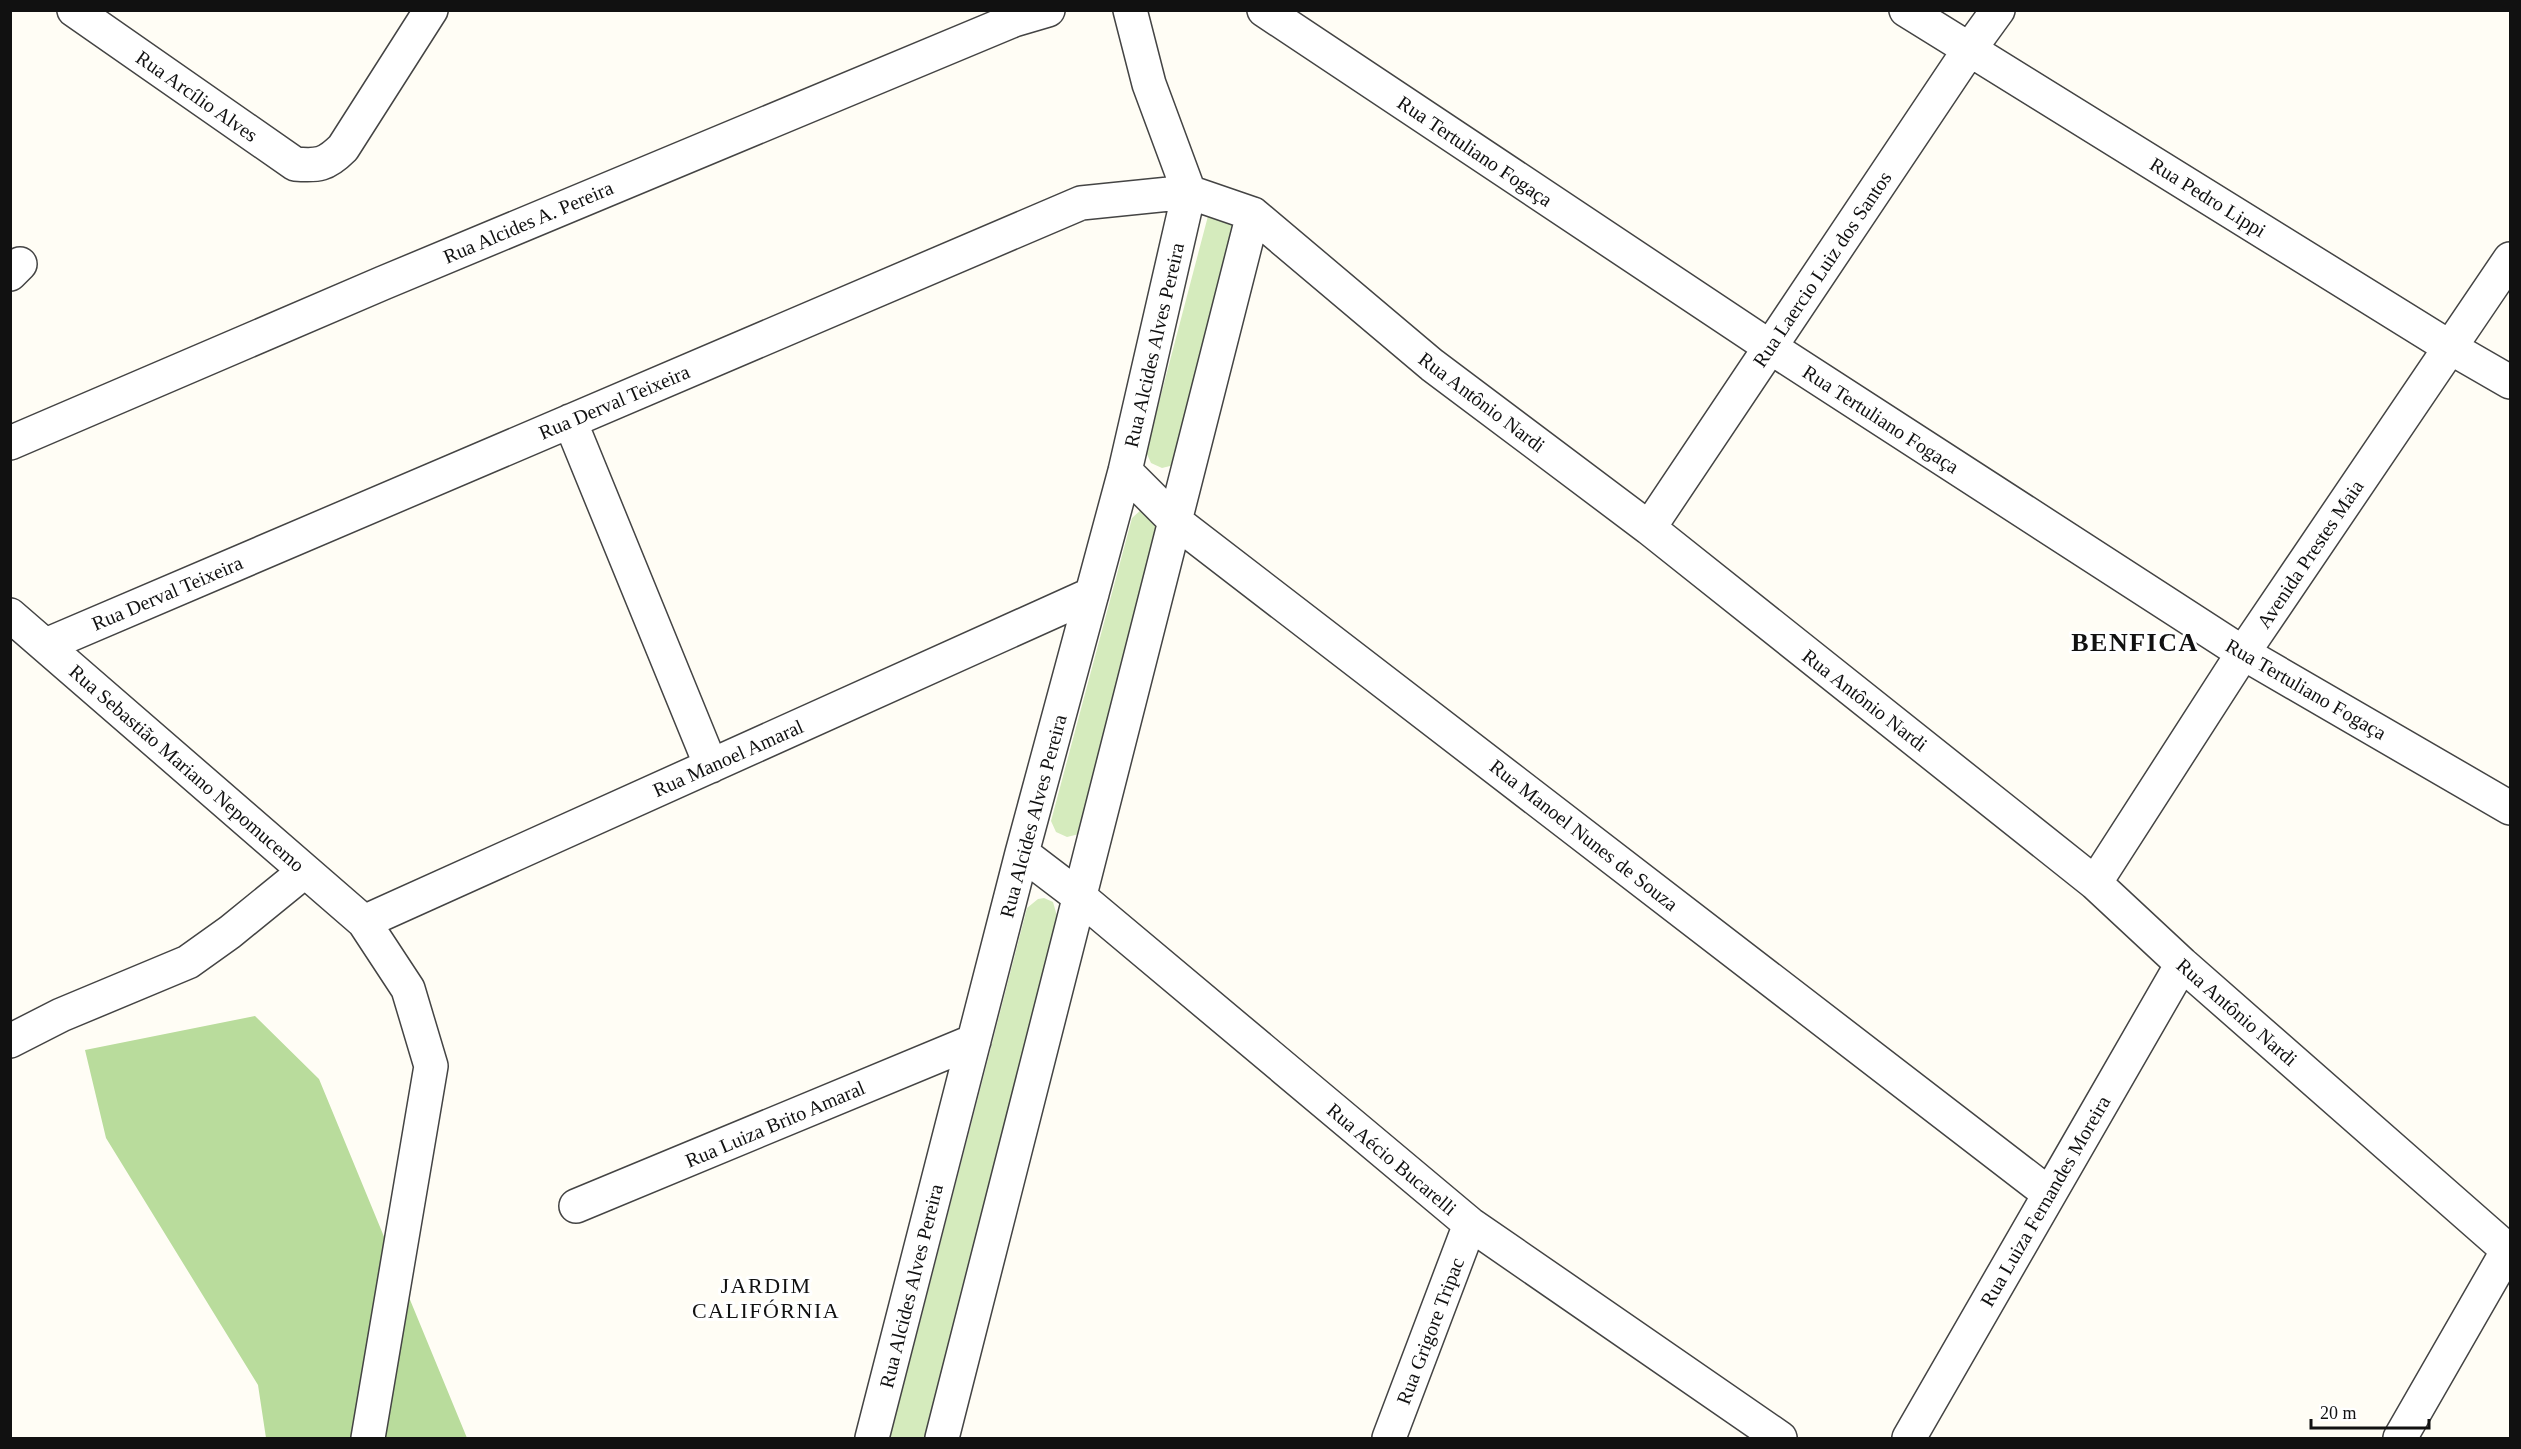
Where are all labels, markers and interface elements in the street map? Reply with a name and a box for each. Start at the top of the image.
street label: Rua Arcílio Alves [132,46,262,146]
street label: Rua Tertuliano Fogaça [1393,91,1556,212]
street label: Rua Pedro Lippi [2146,153,2270,242]
street label: Rua Laercio Luiz dos Santos [1748,167,1896,371]
street label: Rua Alcides A. Pereira [440,176,616,268]
street label: Rua Alcides Alves Pereira [1120,240,1188,449]
street label: Rua Antônio Nardi [1415,347,1550,457]
street label: Rua Derval Teixeira [535,360,693,444]
street label: Rua Tertuliano Fogaça [1798,360,1963,479]
street label: Avenida Prestes Maia [2252,476,2368,632]
street label: Rua Derval Teixeira [88,551,246,635]
district label: BENFICA [2071,628,2199,657]
street label: Rua Tertuliano Fogaça [2221,634,2390,745]
street label: Rua Antônio Nardi [1798,644,1932,756]
street label: Rua Sebastião Mariano Nepomucemo [64,660,309,877]
street label: Rua Alcides Alves Pereira [995,712,1071,920]
street label: Rua Manoel Amaral [649,715,807,801]
street label: Rua Manoel Nunes de Souza [1486,755,1682,915]
street label: Rua Antônio Nardi [2172,954,2302,1071]
street label: Rua Luiza Brito Amaral [682,1076,868,1172]
street label: Rua Luiza Fernandes Moreira [1976,1092,2114,1310]
street label: Rua Aécio Bucarelli [1323,1098,1462,1220]
street label: Rua Alcides Alves Pereira [875,1182,947,1390]
street label: Rua Grigore Tripac [1392,1254,1469,1408]
district label: JARDIM CALIFÓRNIA [692,1273,840,1323]
scale bar [2311,1392,2430,1430]
text: 20 m [2320,1403,2357,1423]

